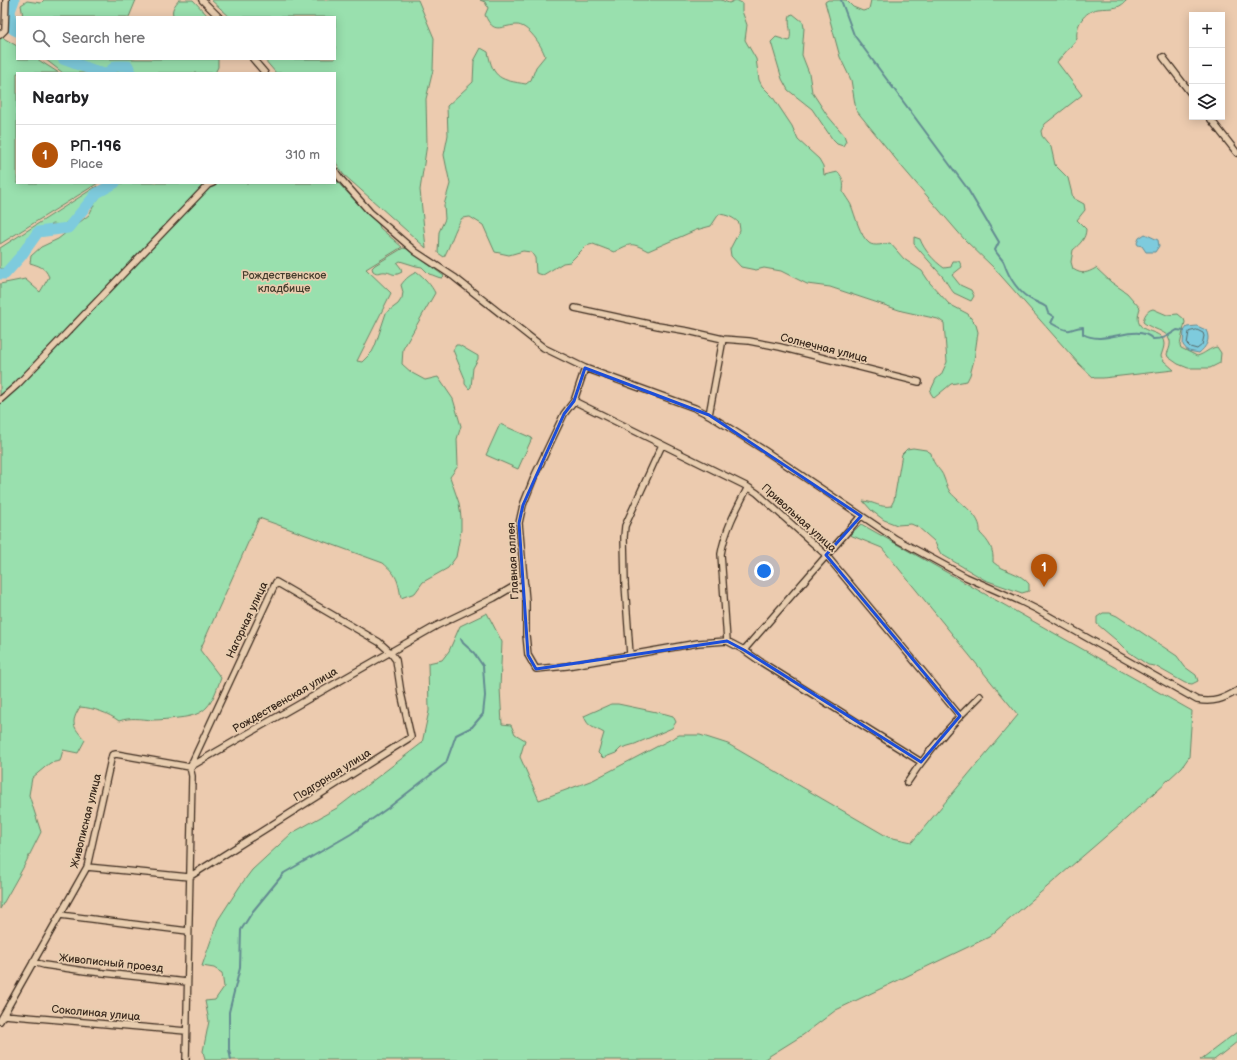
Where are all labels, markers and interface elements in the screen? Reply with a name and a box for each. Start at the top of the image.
map controls [1189,12,1225,120]
button: + [1189,12,1225,48]
search box [16,16,336,60]
icon: search [30,27,52,49]
text: Search here [62,29,145,48]
button: − [1189,48,1225,84]
button: layers [1189,84,1225,120]
text: Nearby [32,88,89,108]
text: РП-196 [70,137,121,156]
text: 1 [42,147,48,163]
text: 310 m [285,147,320,163]
text: Place [70,156,103,172]
park label: Рождественское кладбище [242,269,326,295]
street label: Солнечная улица [779,331,870,365]
street label: Привольная улица [759,481,839,555]
street label: Главная аллея [504,522,522,600]
pin: 1 [1031,554,1057,587]
your location [754,561,774,581]
street label: Нагорная улица [224,579,271,660]
street label: Рождественская улица [230,664,340,735]
street label: Подгорная улица [291,746,373,804]
street label: Живописная улица [68,772,104,870]
street label: Живописный проезд [58,951,164,975]
street label: Соколиная улица [51,1003,141,1023]

